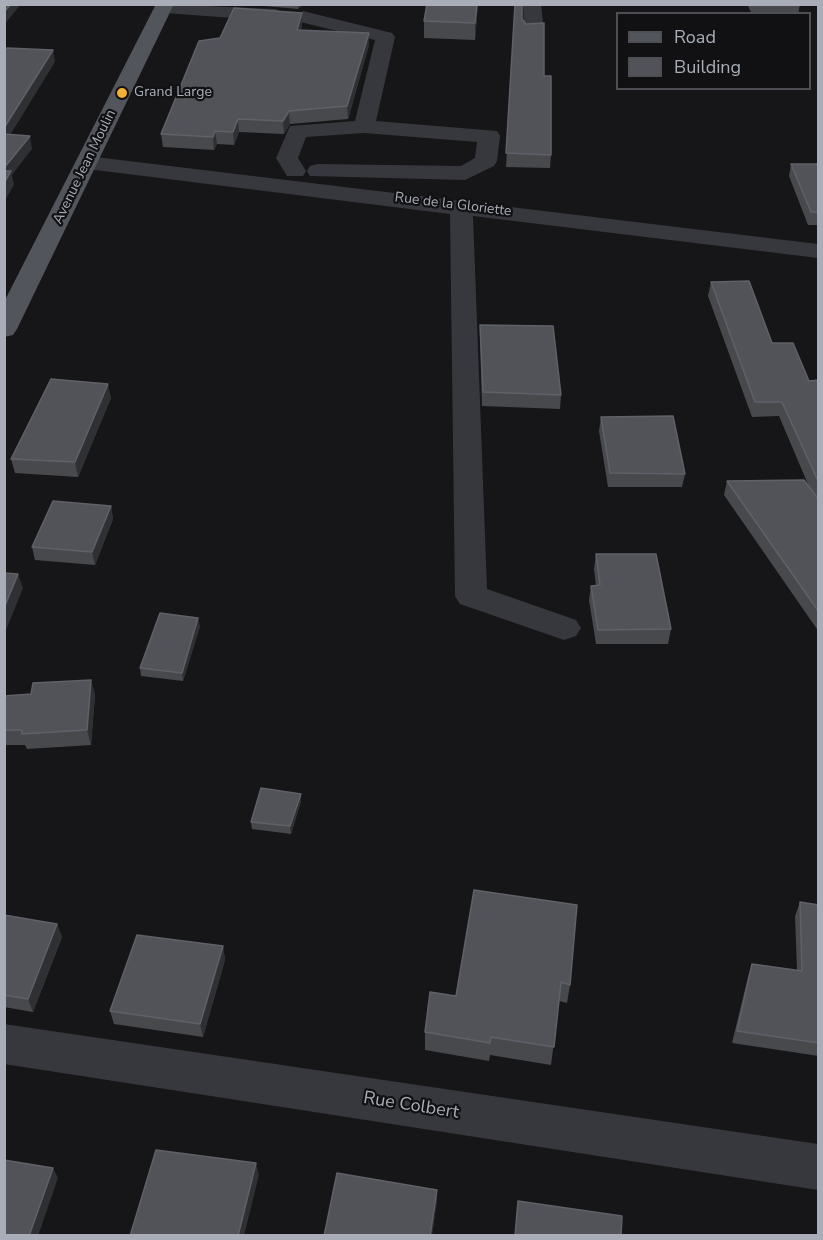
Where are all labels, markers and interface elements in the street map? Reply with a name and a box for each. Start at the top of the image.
legend [616,12,811,90]
text: Road [674,25,716,49]
text: Building [674,55,741,79]
place label: Grand Large [134,85,212,101]
marker: Grand Large [115,86,129,100]
street label: Avenue Jean Moulin [50,107,120,227]
street label: Rue de la Gloriette [394,190,512,220]
street label: Rue Colbert [362,1088,460,1124]

